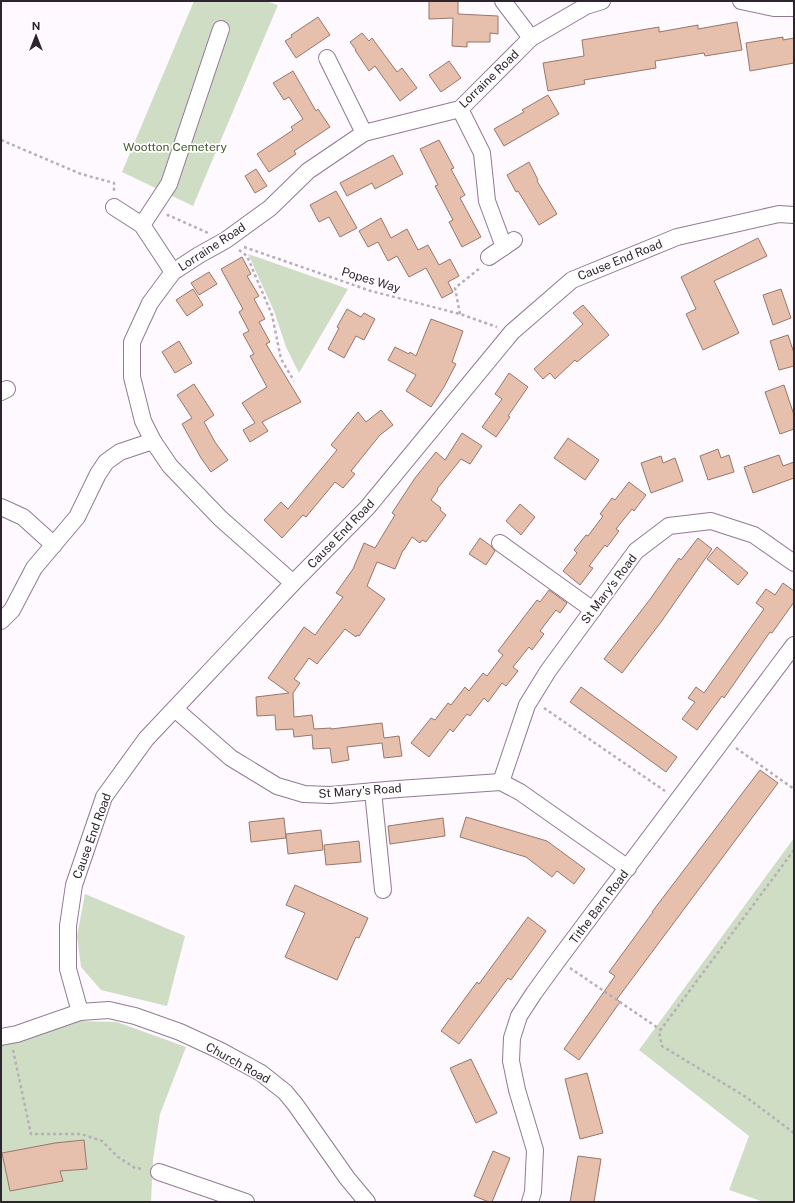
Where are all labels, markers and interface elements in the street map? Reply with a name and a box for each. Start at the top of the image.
north arrow [16,16,56,56]
text: N [32,20,40,32]
street label: Lorraine Road [456,47,522,111]
park label: Wootton Cemetery [123,140,228,154]
street label: Lorraine Road [176,220,248,274]
street label: Cause End Road [576,237,664,283]
street label: Popes Way [340,264,403,296]
street label: Cause End Road [305,497,377,571]
street label: St Mary's Road [578,551,640,627]
street label: St Mary's Road [318,781,402,801]
street label: Cause End Road [70,791,114,881]
street label: Tithe Barn Road [567,867,631,947]
street label: Church Road [203,1040,273,1086]

